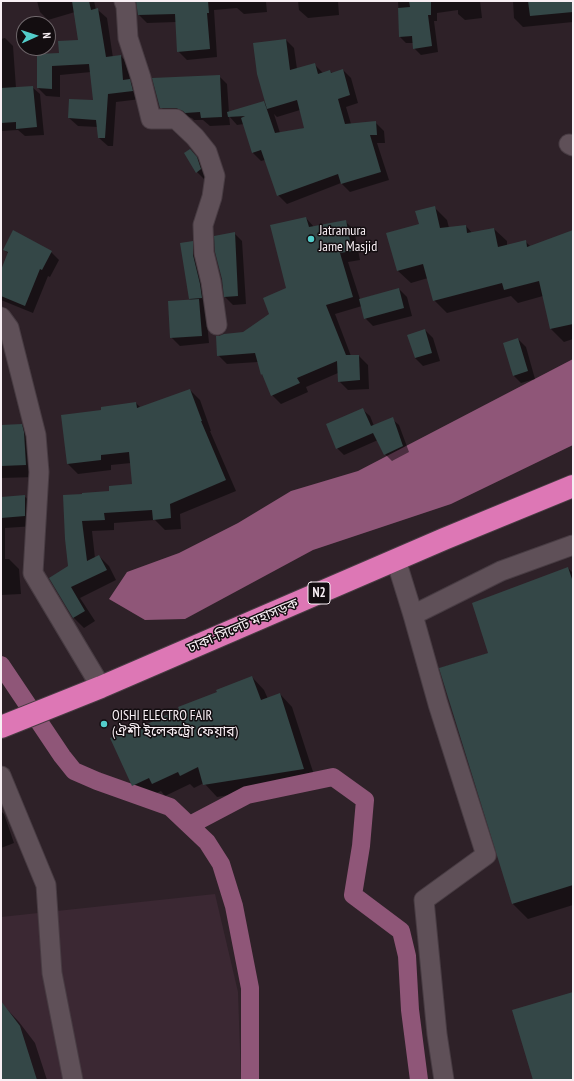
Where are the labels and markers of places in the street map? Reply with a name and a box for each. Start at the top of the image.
place label: Jatramura Jame Masjid [319,223,377,256]
marker: Jatramura Jame Masjid [306,234,316,244]
place label: OISHI ELECTRO FAIR (ঐশী ইলেকট্রো ফেয়ার) [112,708,238,740]
marker: OISHI ELECTRO FAIR (ঐশী ইলেকট্রো ফেয়ার) [99,719,109,729]

